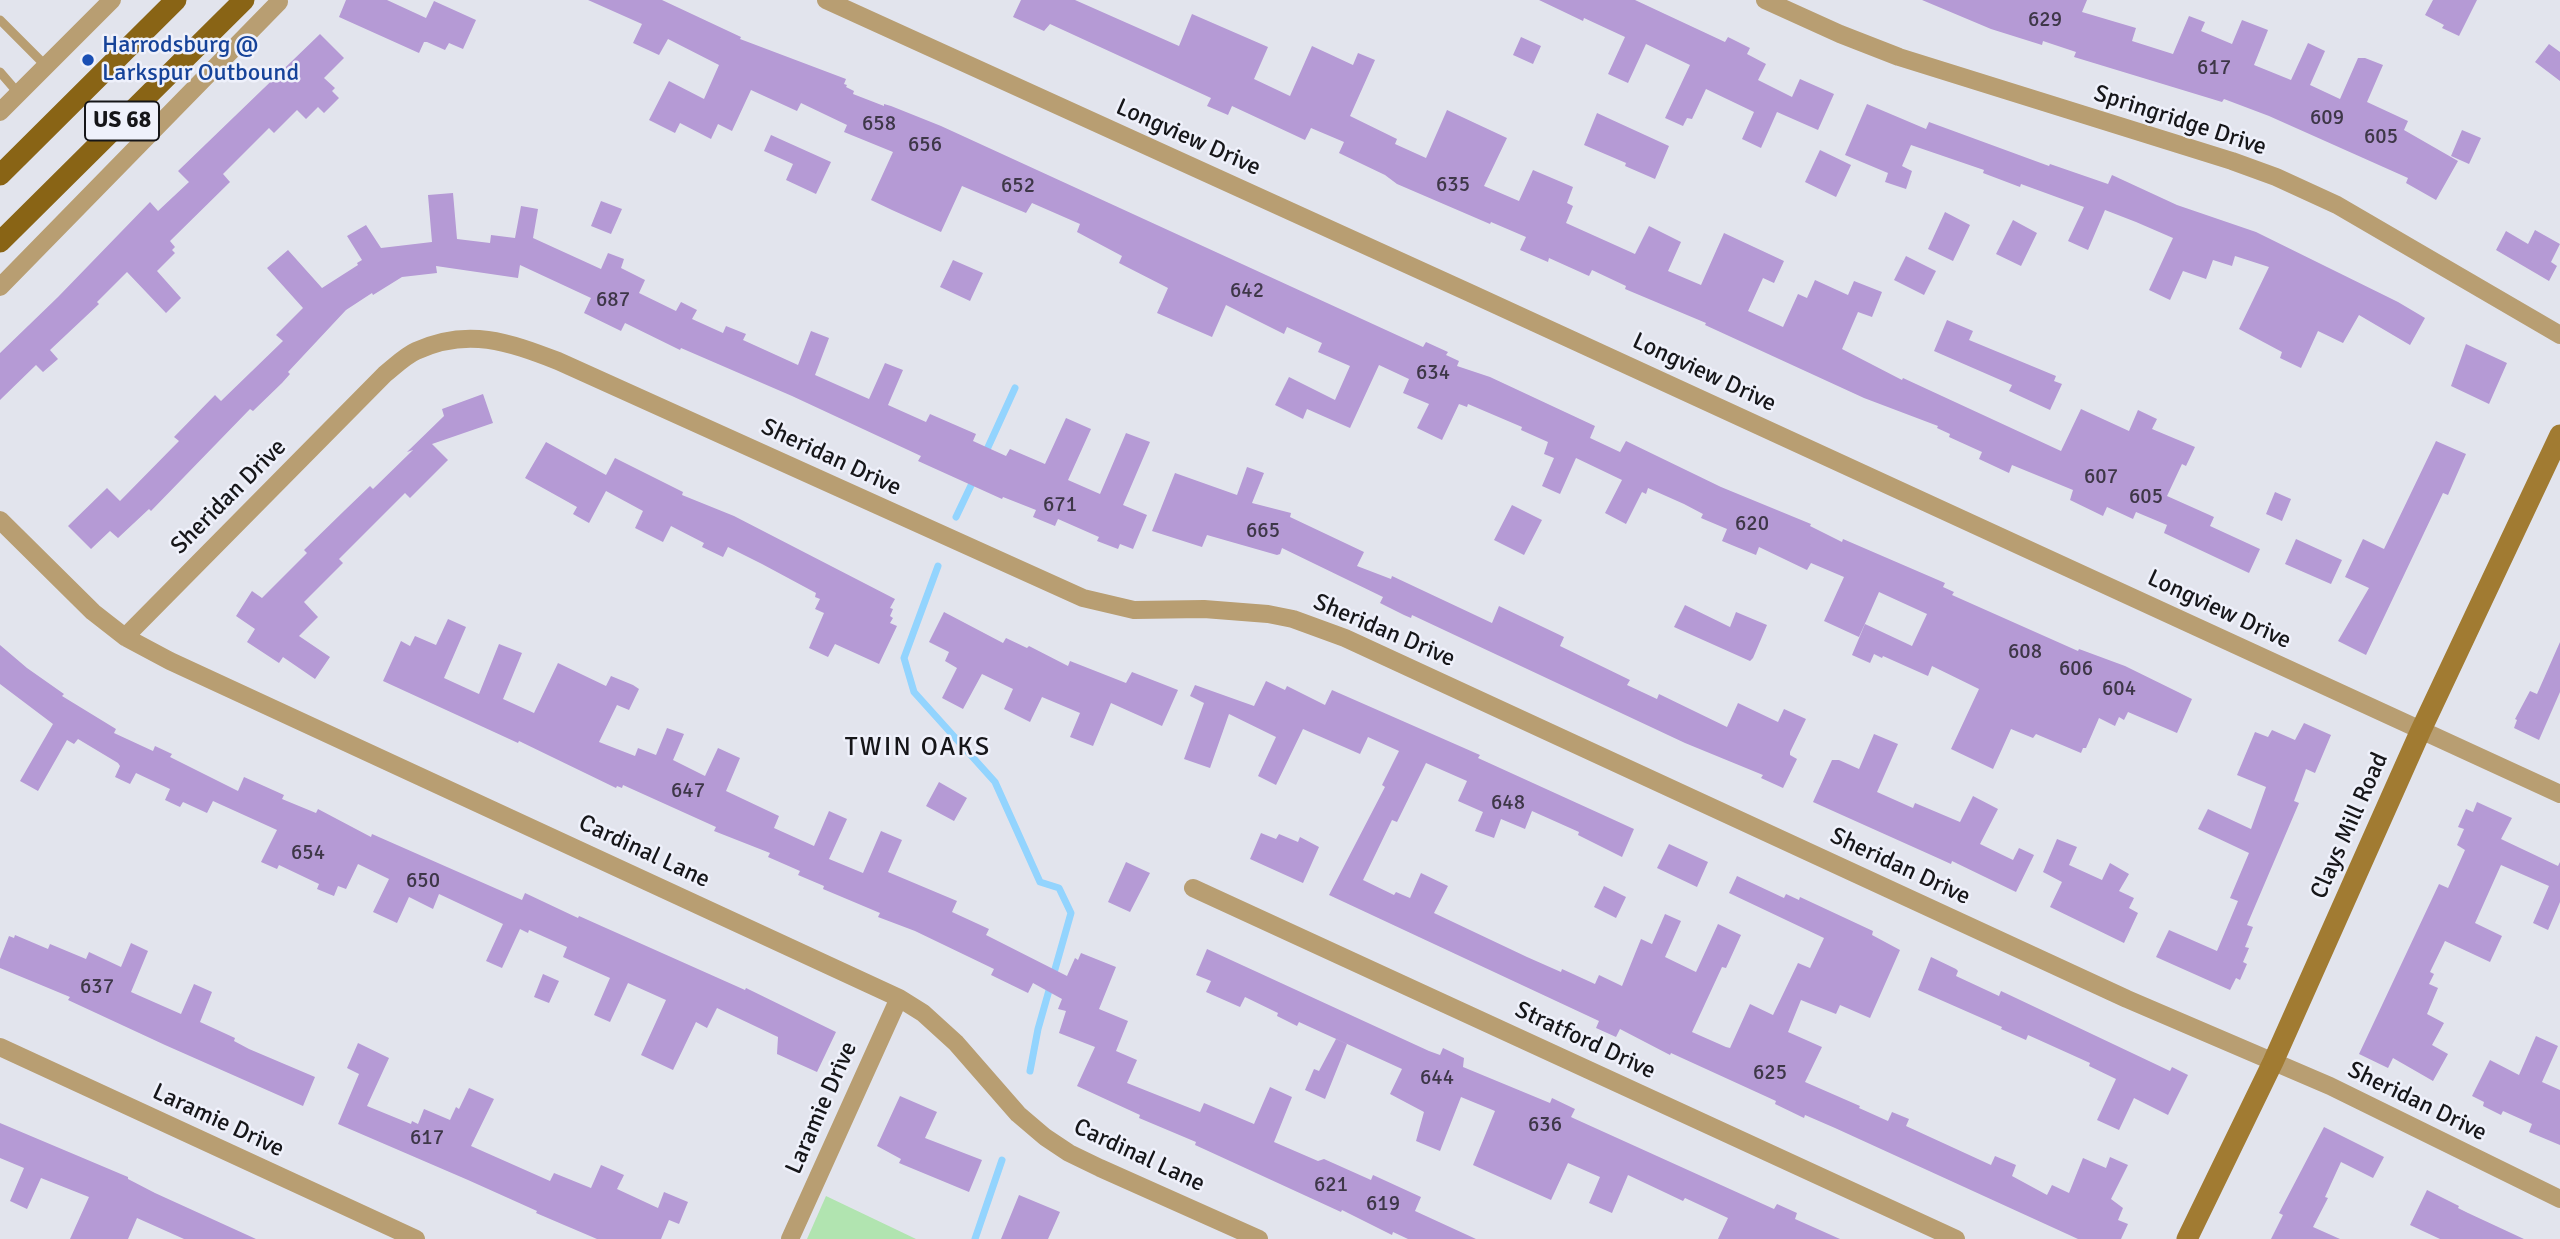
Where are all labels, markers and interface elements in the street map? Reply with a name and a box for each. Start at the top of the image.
house number: 629 [2028,7,2062,33]
place label: Harrodsburg @ Larkspur Outbound [102,32,299,88]
marker: Harrodsburg @ Larkspur Outbound [80,52,96,68]
house number: 617 [2197,55,2231,81]
street label: Springridge Drive [2090,80,2270,162]
street label: Longview Drive [1111,93,1265,183]
road number: US 68 [85,102,159,140]
house number: 609 [2310,105,2344,131]
house number: 658 [862,111,896,137]
house number: 605 [2364,124,2398,150]
house number: 656 [908,132,942,158]
house number: 635 [1436,172,1470,198]
house number: 652 [1001,173,1035,199]
house number: 642 [1230,278,1264,304]
house number: 687 [596,287,630,313]
street label: Longview Drive [1628,327,1780,419]
house number: 634 [1416,360,1450,386]
street label: Sheridan Drive [756,413,906,503]
street label: Sheridan Drive [165,433,293,561]
house number: 607 [2084,464,2118,490]
house number: 605 [2129,484,2163,510]
house number: 671 [1043,492,1077,518]
house number: 620 [1735,511,1769,537]
house number: 665 [1246,518,1280,544]
street label: Longview Drive [2143,564,2295,656]
street label: Sheridan Drive [1309,588,1459,674]
house number: 608 [2008,639,2042,665]
house number: 606 [2059,656,2093,682]
house number: 604 [2102,676,2136,702]
district label: TWIN OAKS [846,732,990,764]
street label: Clays Mill Road [2305,749,2395,903]
house number: 647 [671,778,705,804]
house number: 648 [1491,790,1525,816]
street label: Cardinal Lane [574,809,714,895]
street label: Sheridan Drive [1825,822,1975,912]
house number: 654 [291,840,325,866]
house number: 650 [406,868,440,894]
house number: 637 [80,974,114,1000]
street label: Stratford Drive [1510,996,1660,1086]
street label: Laramie Drive [780,1037,864,1179]
street label: Sheridan Drive [2343,1056,2491,1148]
house number: 625 [1753,1060,1787,1086]
house number: 644 [1420,1065,1454,1091]
street label: Laramie Drive [148,1078,288,1164]
house number: 636 [1528,1112,1562,1138]
street label: Cardinal Lane [1069,1113,1209,1199]
house number: 617 [410,1125,444,1151]
house number: 621 [1314,1172,1348,1198]
house number: 619 [1366,1191,1400,1217]

